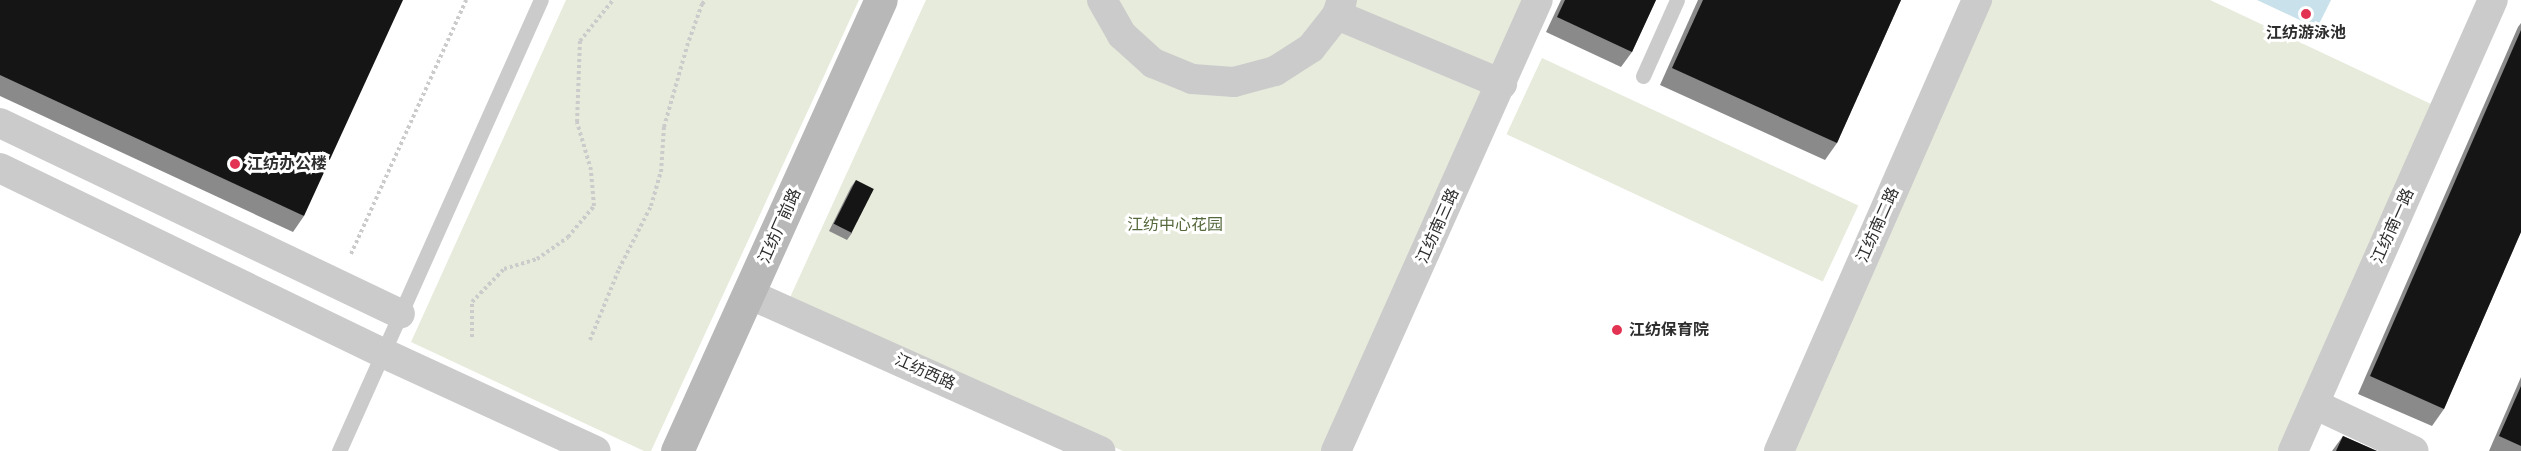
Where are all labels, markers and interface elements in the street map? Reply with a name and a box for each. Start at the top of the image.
marker: 江纺游泳池 [2299,7,2313,21]
place label: 江纺游泳池 [2266,23,2346,43]
place label: 江纺办公楼 [247,154,327,174]
marker: 江纺办公楼 [228,157,242,171]
street label: 江纺南二路 [1853,185,1903,265]
street label: 江纺厂前路 [755,186,805,266]
street label: 江纺南三路 [1413,186,1463,266]
street label: 江纺南一路 [2368,186,2418,266]
park label: 江纺中心花园 [1127,215,1223,235]
place label: 江纺保育院 [1629,320,1709,340]
marker: 江纺保育院 [1610,323,1624,337]
street label: 江纺西路 [892,350,958,394]

